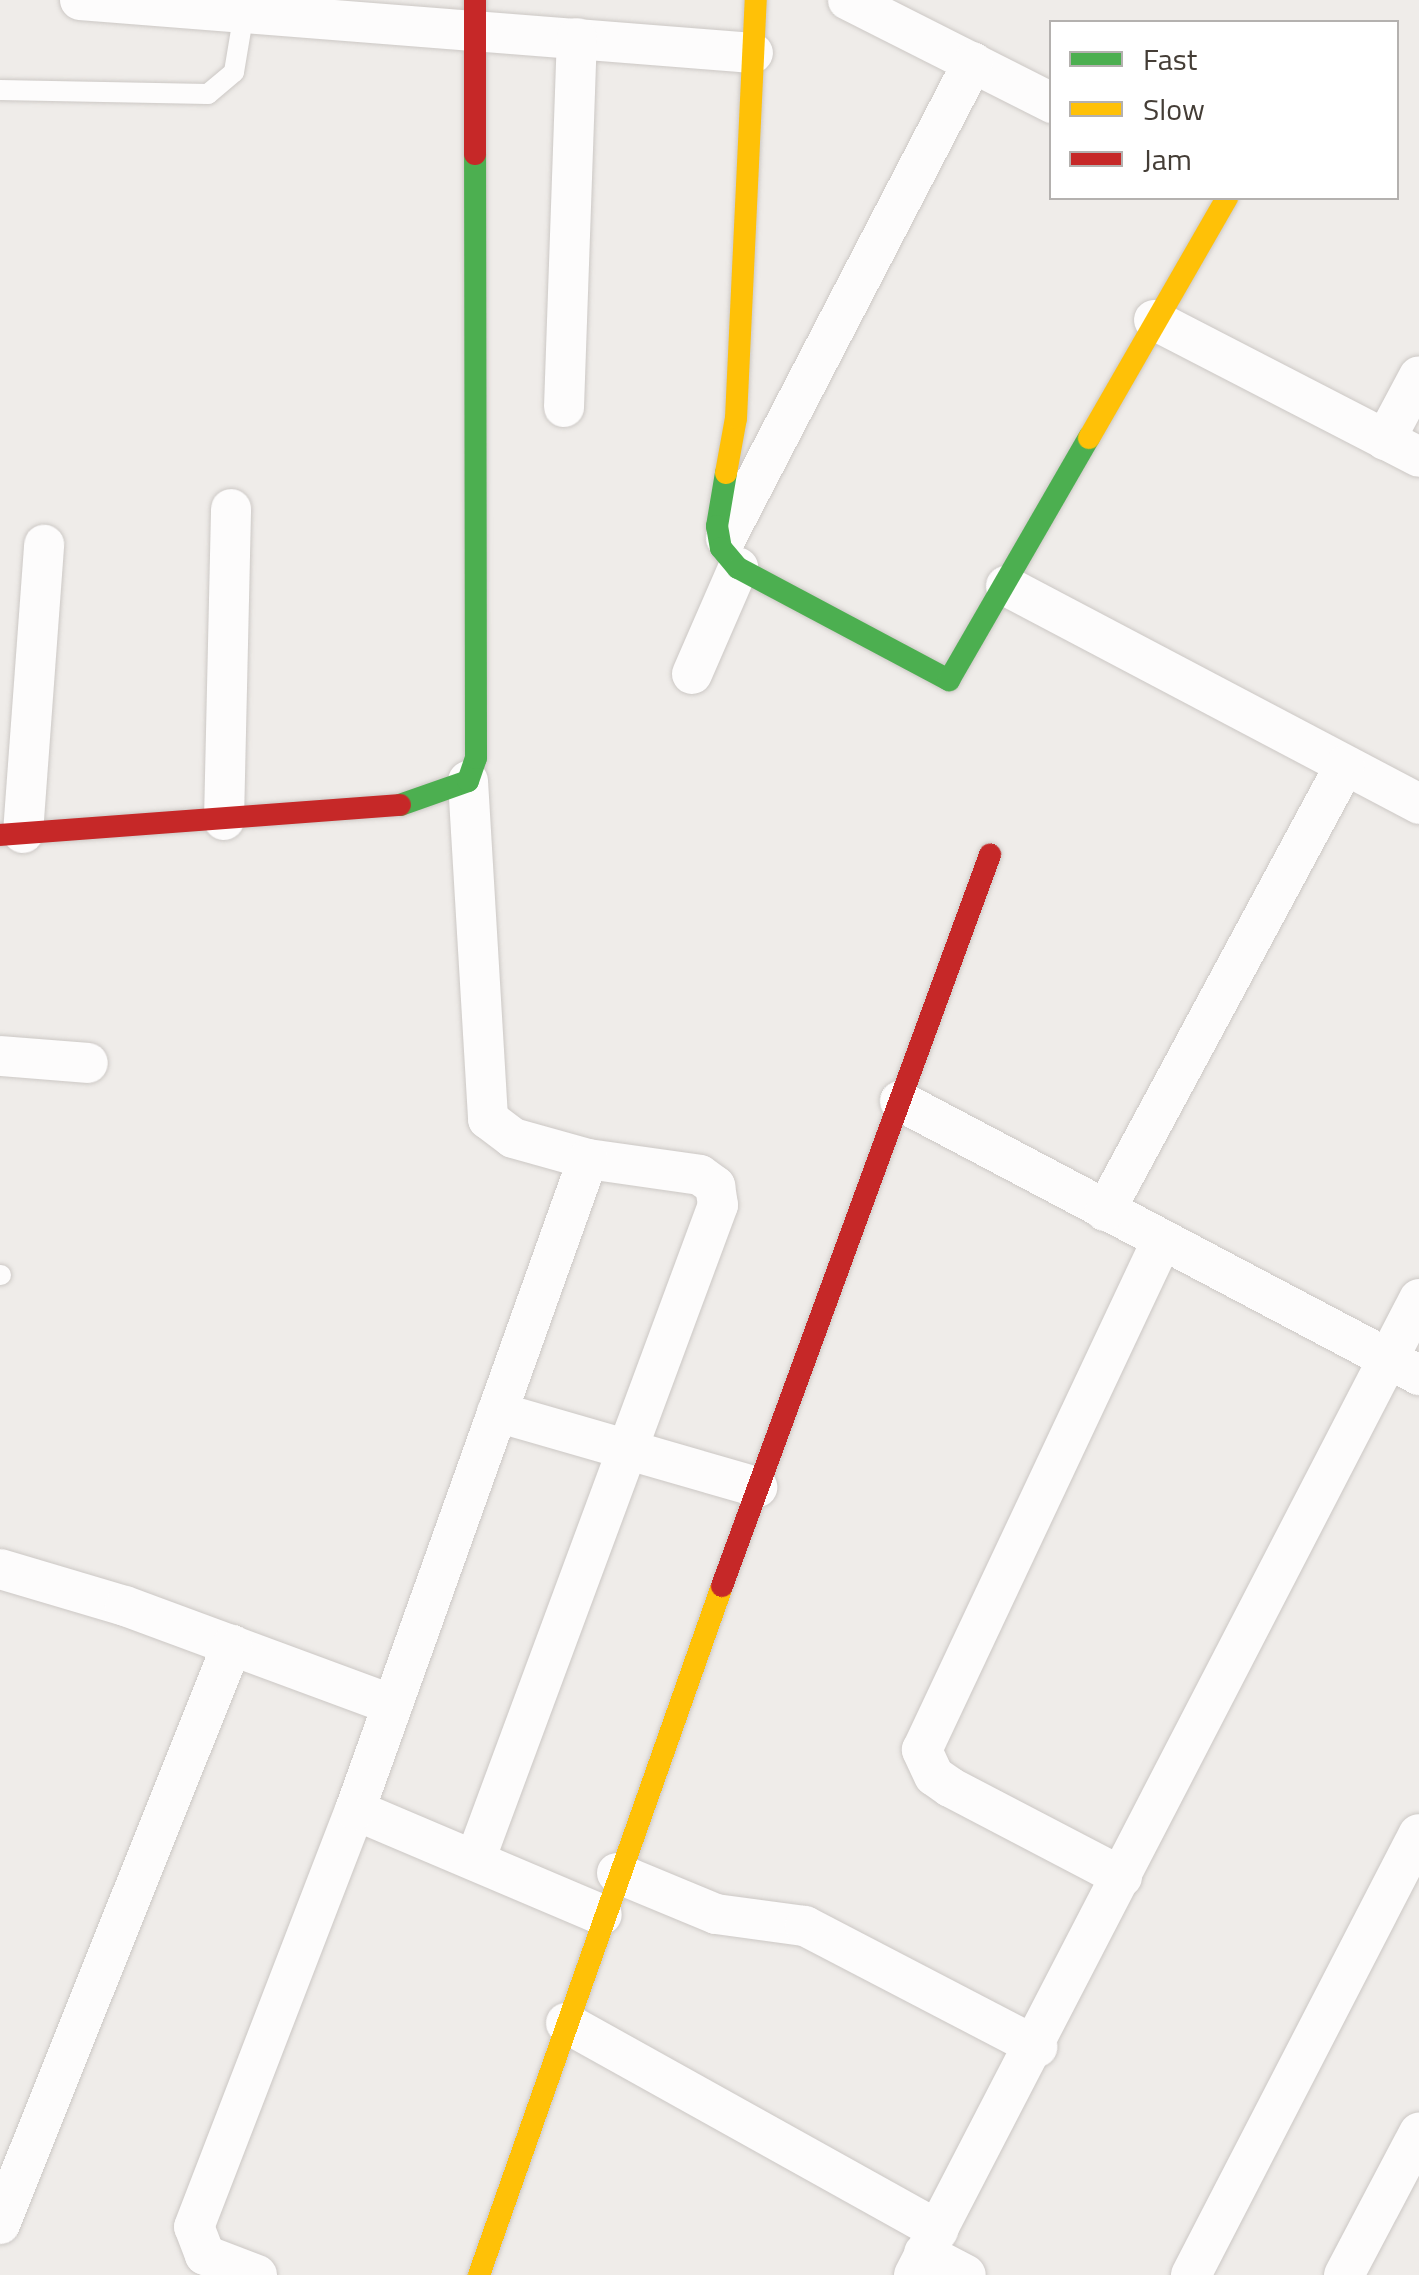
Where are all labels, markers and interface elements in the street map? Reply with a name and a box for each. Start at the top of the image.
legend [1049,20,1399,200]
text: Fast [1143,36,1197,82]
text: Slow [1143,86,1205,132]
text: Jam [1143,136,1192,182]

